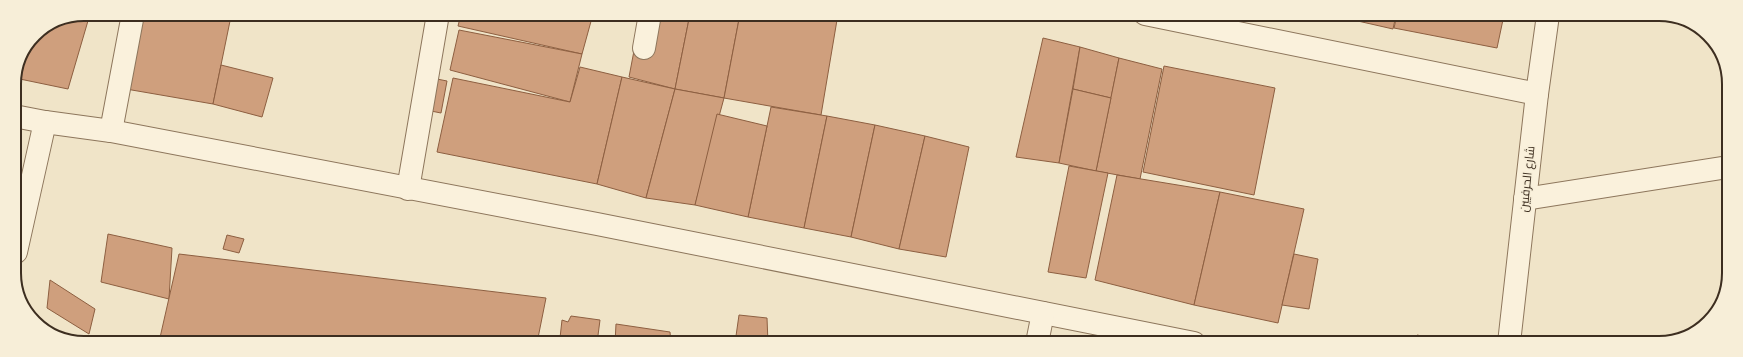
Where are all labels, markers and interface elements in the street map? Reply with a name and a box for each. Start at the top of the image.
street label: شارع الحرفيين [1517,145,1538,213]

